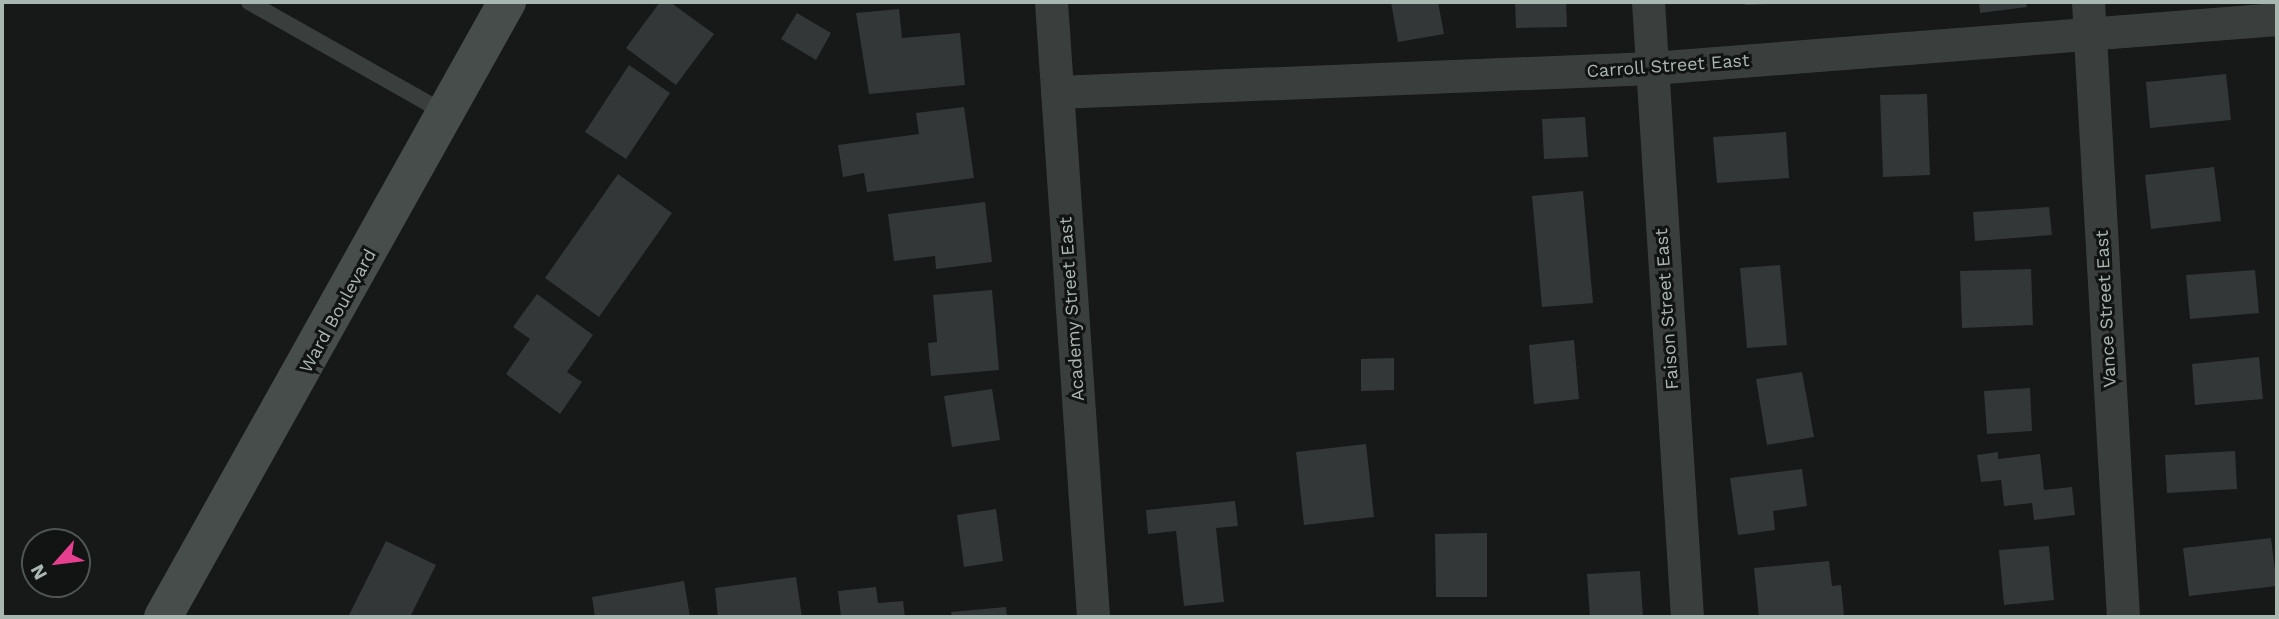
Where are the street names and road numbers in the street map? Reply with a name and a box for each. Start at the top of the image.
street label: Carroll Street East [1585,50,1751,82]
street label: Academy Street East [1055,216,1089,402]
street label: Faison Street East [1651,228,1683,390]
street label: Vance Street East [2091,230,2121,388]
street label: Ward Boulevard [295,245,381,377]

